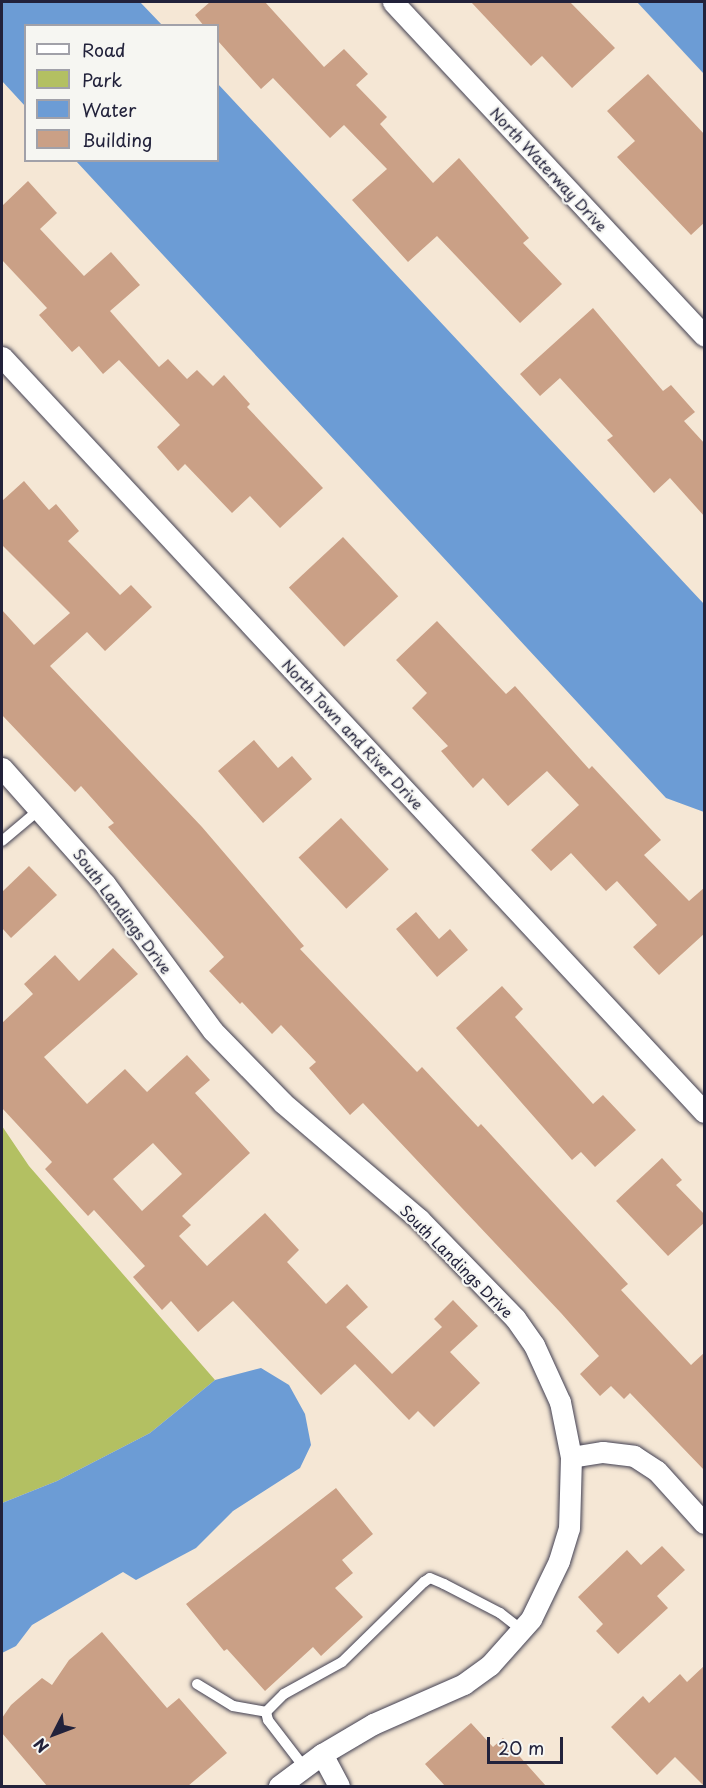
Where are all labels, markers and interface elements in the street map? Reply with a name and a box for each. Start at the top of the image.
legend [24,24,219,162]
text: Road [82,36,126,63]
text: Park [82,66,122,93]
text: Water [82,96,136,123]
street label: North Waterway Drive [486,103,612,235]
text: Building [82,126,152,153]
street label: North Town and River Drive [278,655,428,813]
street label: South Landings Drive [70,844,176,978]
street label: South Landings Drive [396,1200,518,1322]
north arrow [24,1704,84,1764]
scale bar [490,1725,566,1763]
text: N [27,1733,54,1759]
text: 20 m [498,1734,544,1761]

